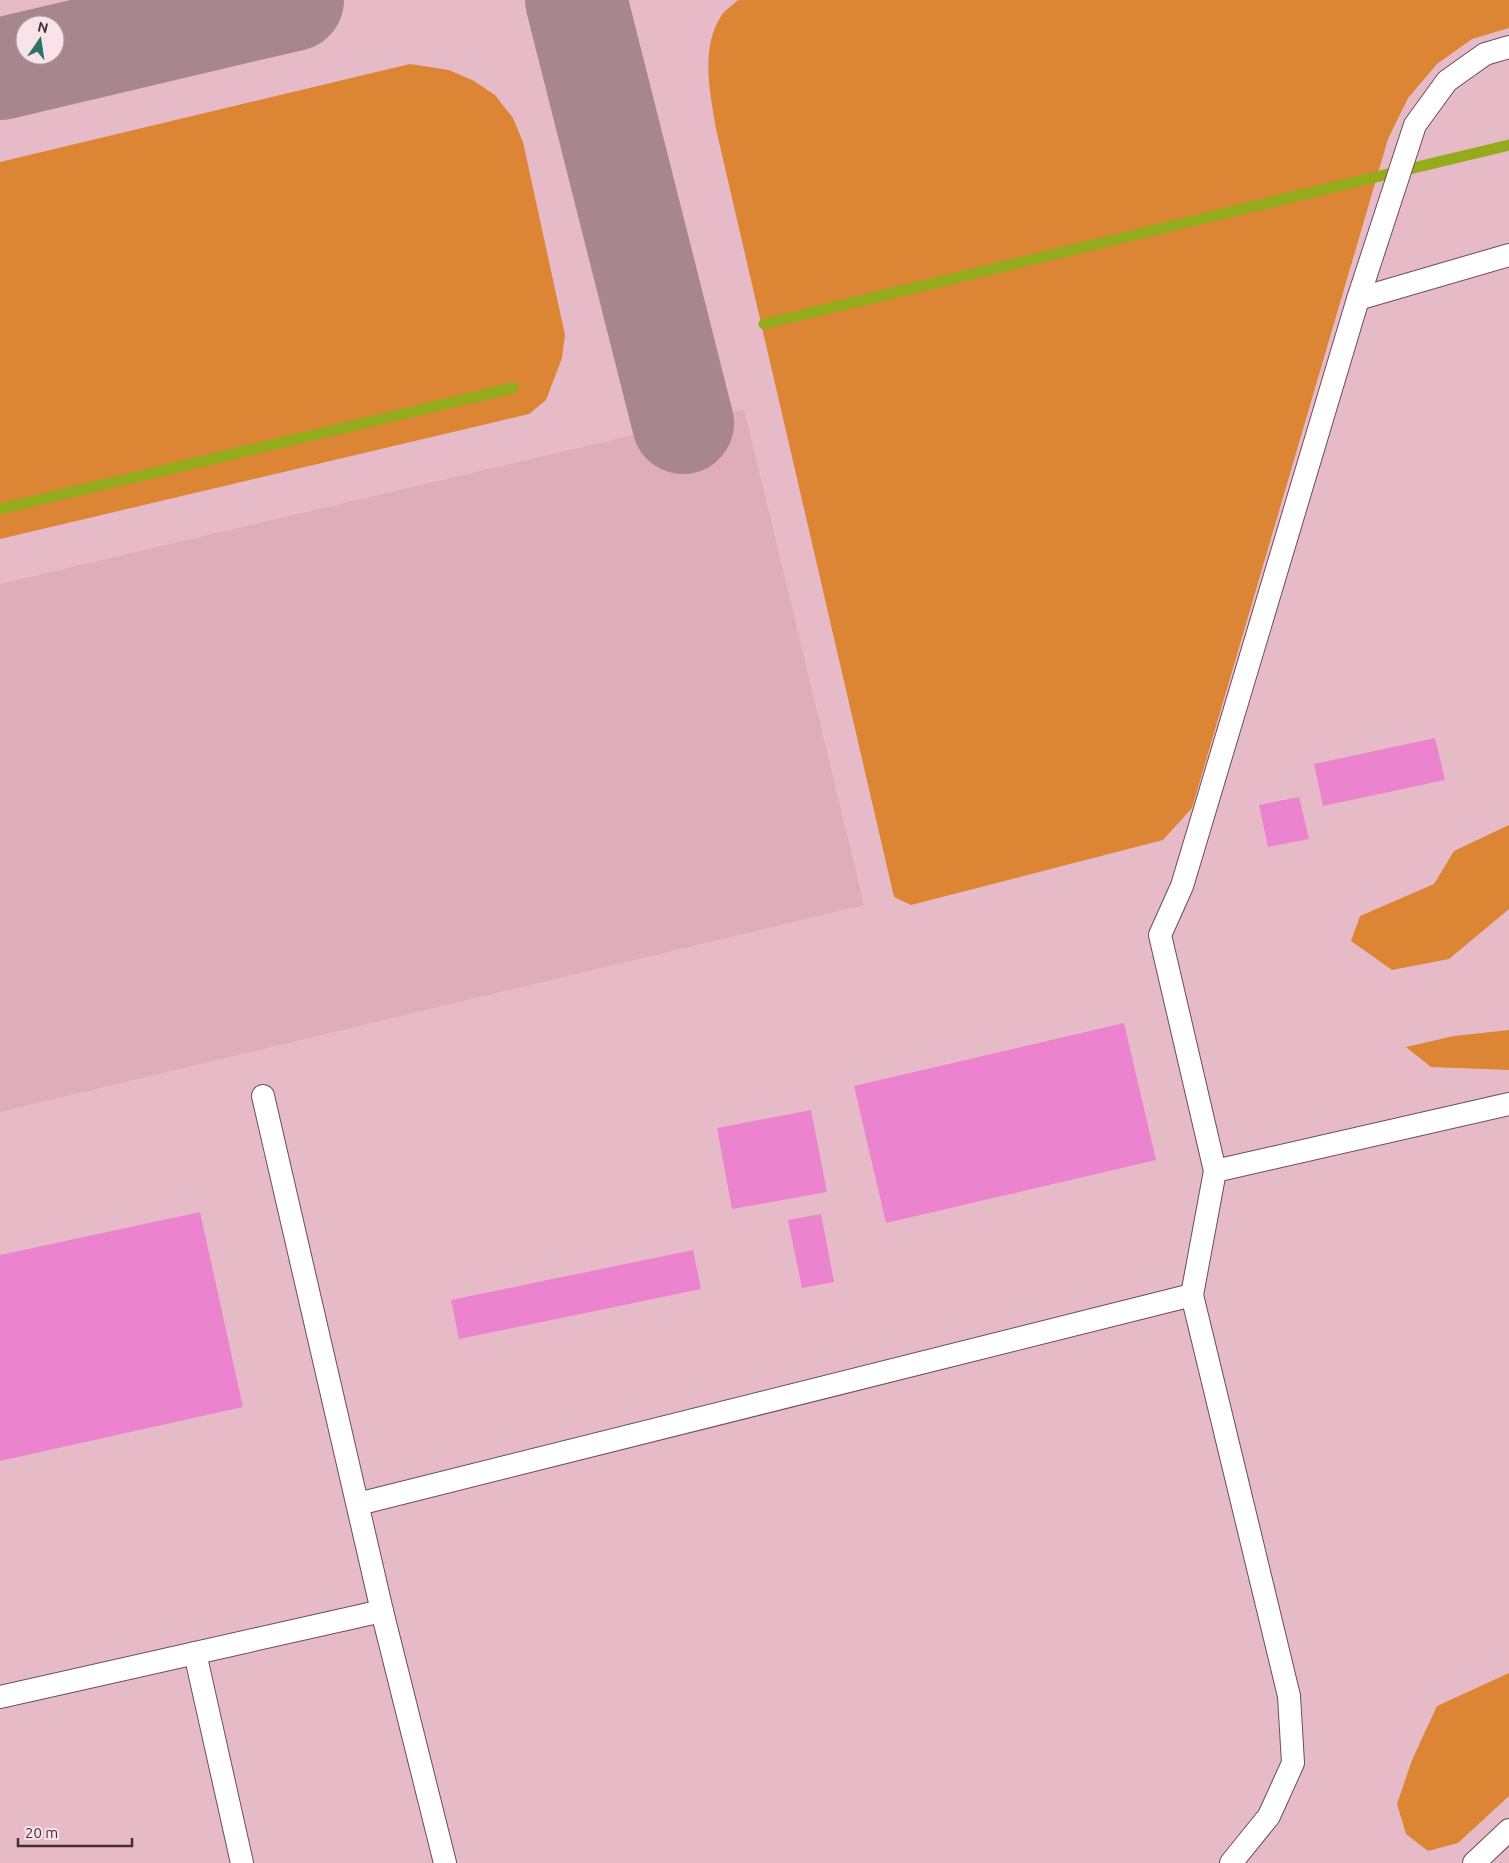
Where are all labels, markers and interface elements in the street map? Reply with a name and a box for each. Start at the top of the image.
north arrow [15,15,65,65]
text: N [36,18,50,36]
scale bar [18,1816,131,1848]
text: 20 m [25,1824,58,1841]

